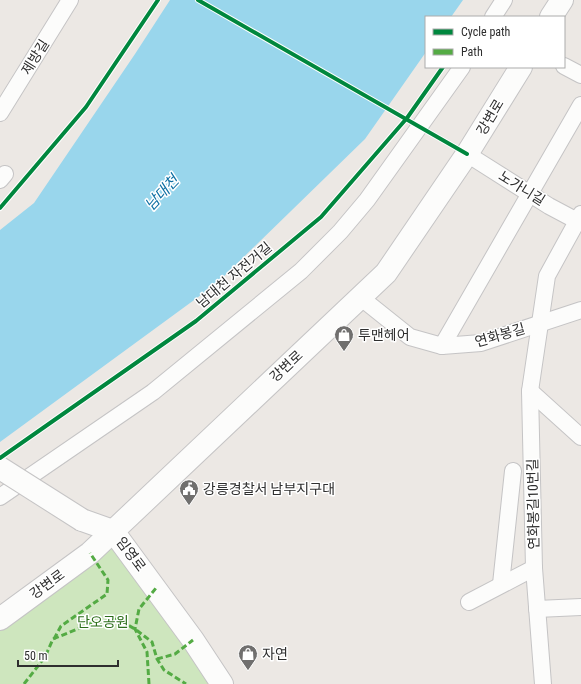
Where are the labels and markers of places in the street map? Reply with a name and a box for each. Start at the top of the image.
shop icon: 투맨헤어 [333,324,355,352]
place label: 투맨헤어 [358,327,410,343]
public building icon: 강릉경찰서 남부지구대 [178,478,200,506]
place label: 강릉경찰서 남부지구대 [203,481,335,497]
shop icon: 자연 [237,643,259,671]
place label: 자연 [262,646,288,662]

